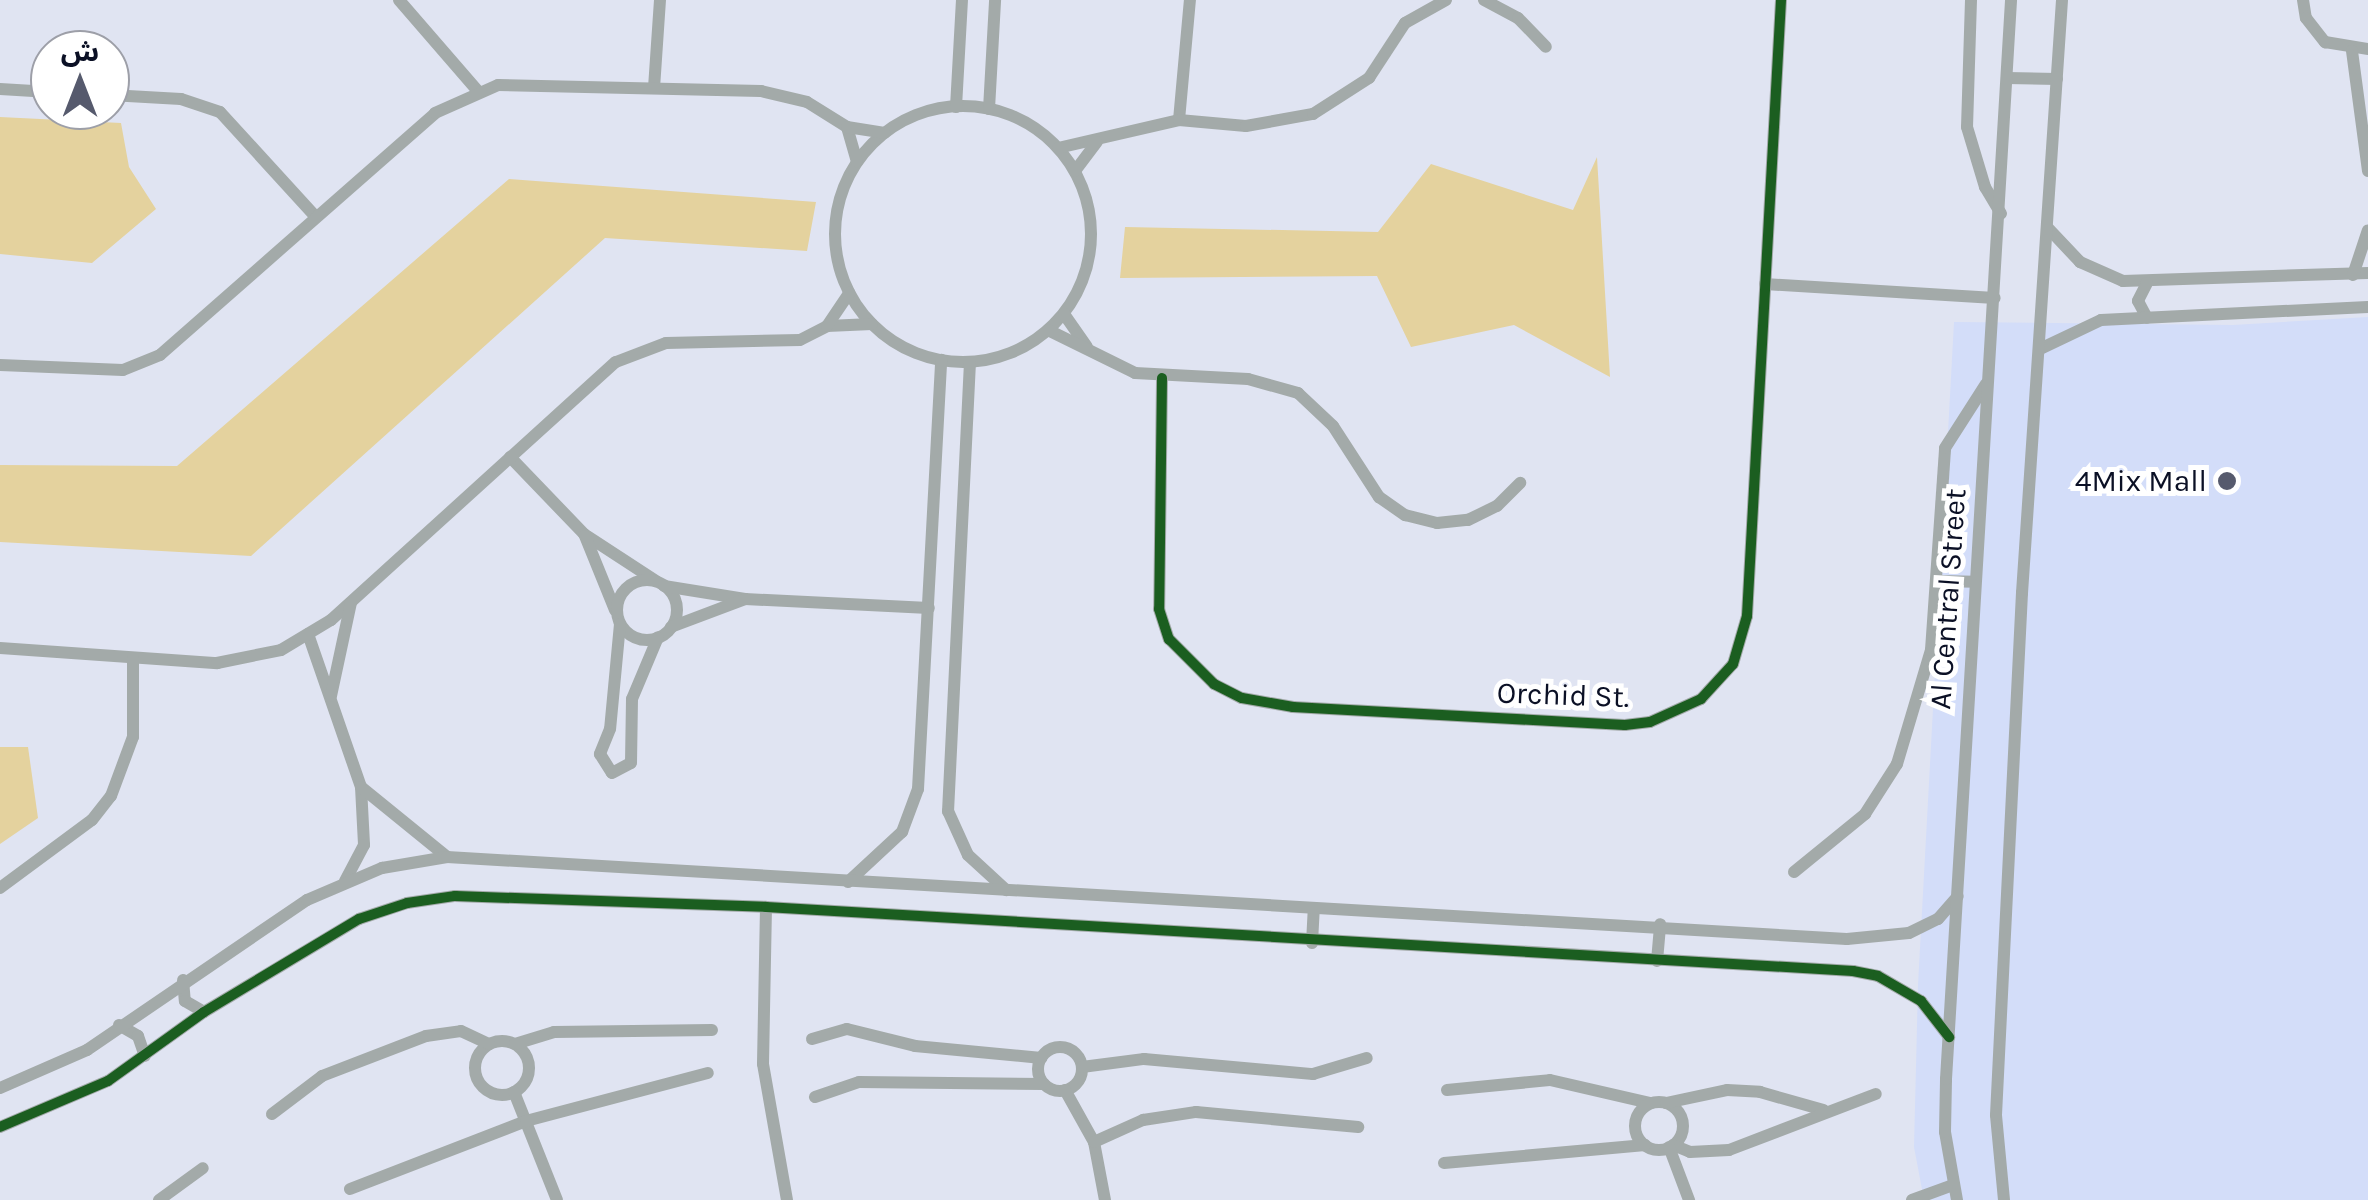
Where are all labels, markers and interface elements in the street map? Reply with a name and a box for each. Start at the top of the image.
north arrow [30,30,130,130]
text: ش [61,35,99,68]
place label: 4Mix Mall [2075,463,2207,499]
marker: 4Mix Mall [2216,470,2238,492]
street label: Al Central Street [1922,487,1974,711]
street label: Orchid St. [1496,675,1630,715]

